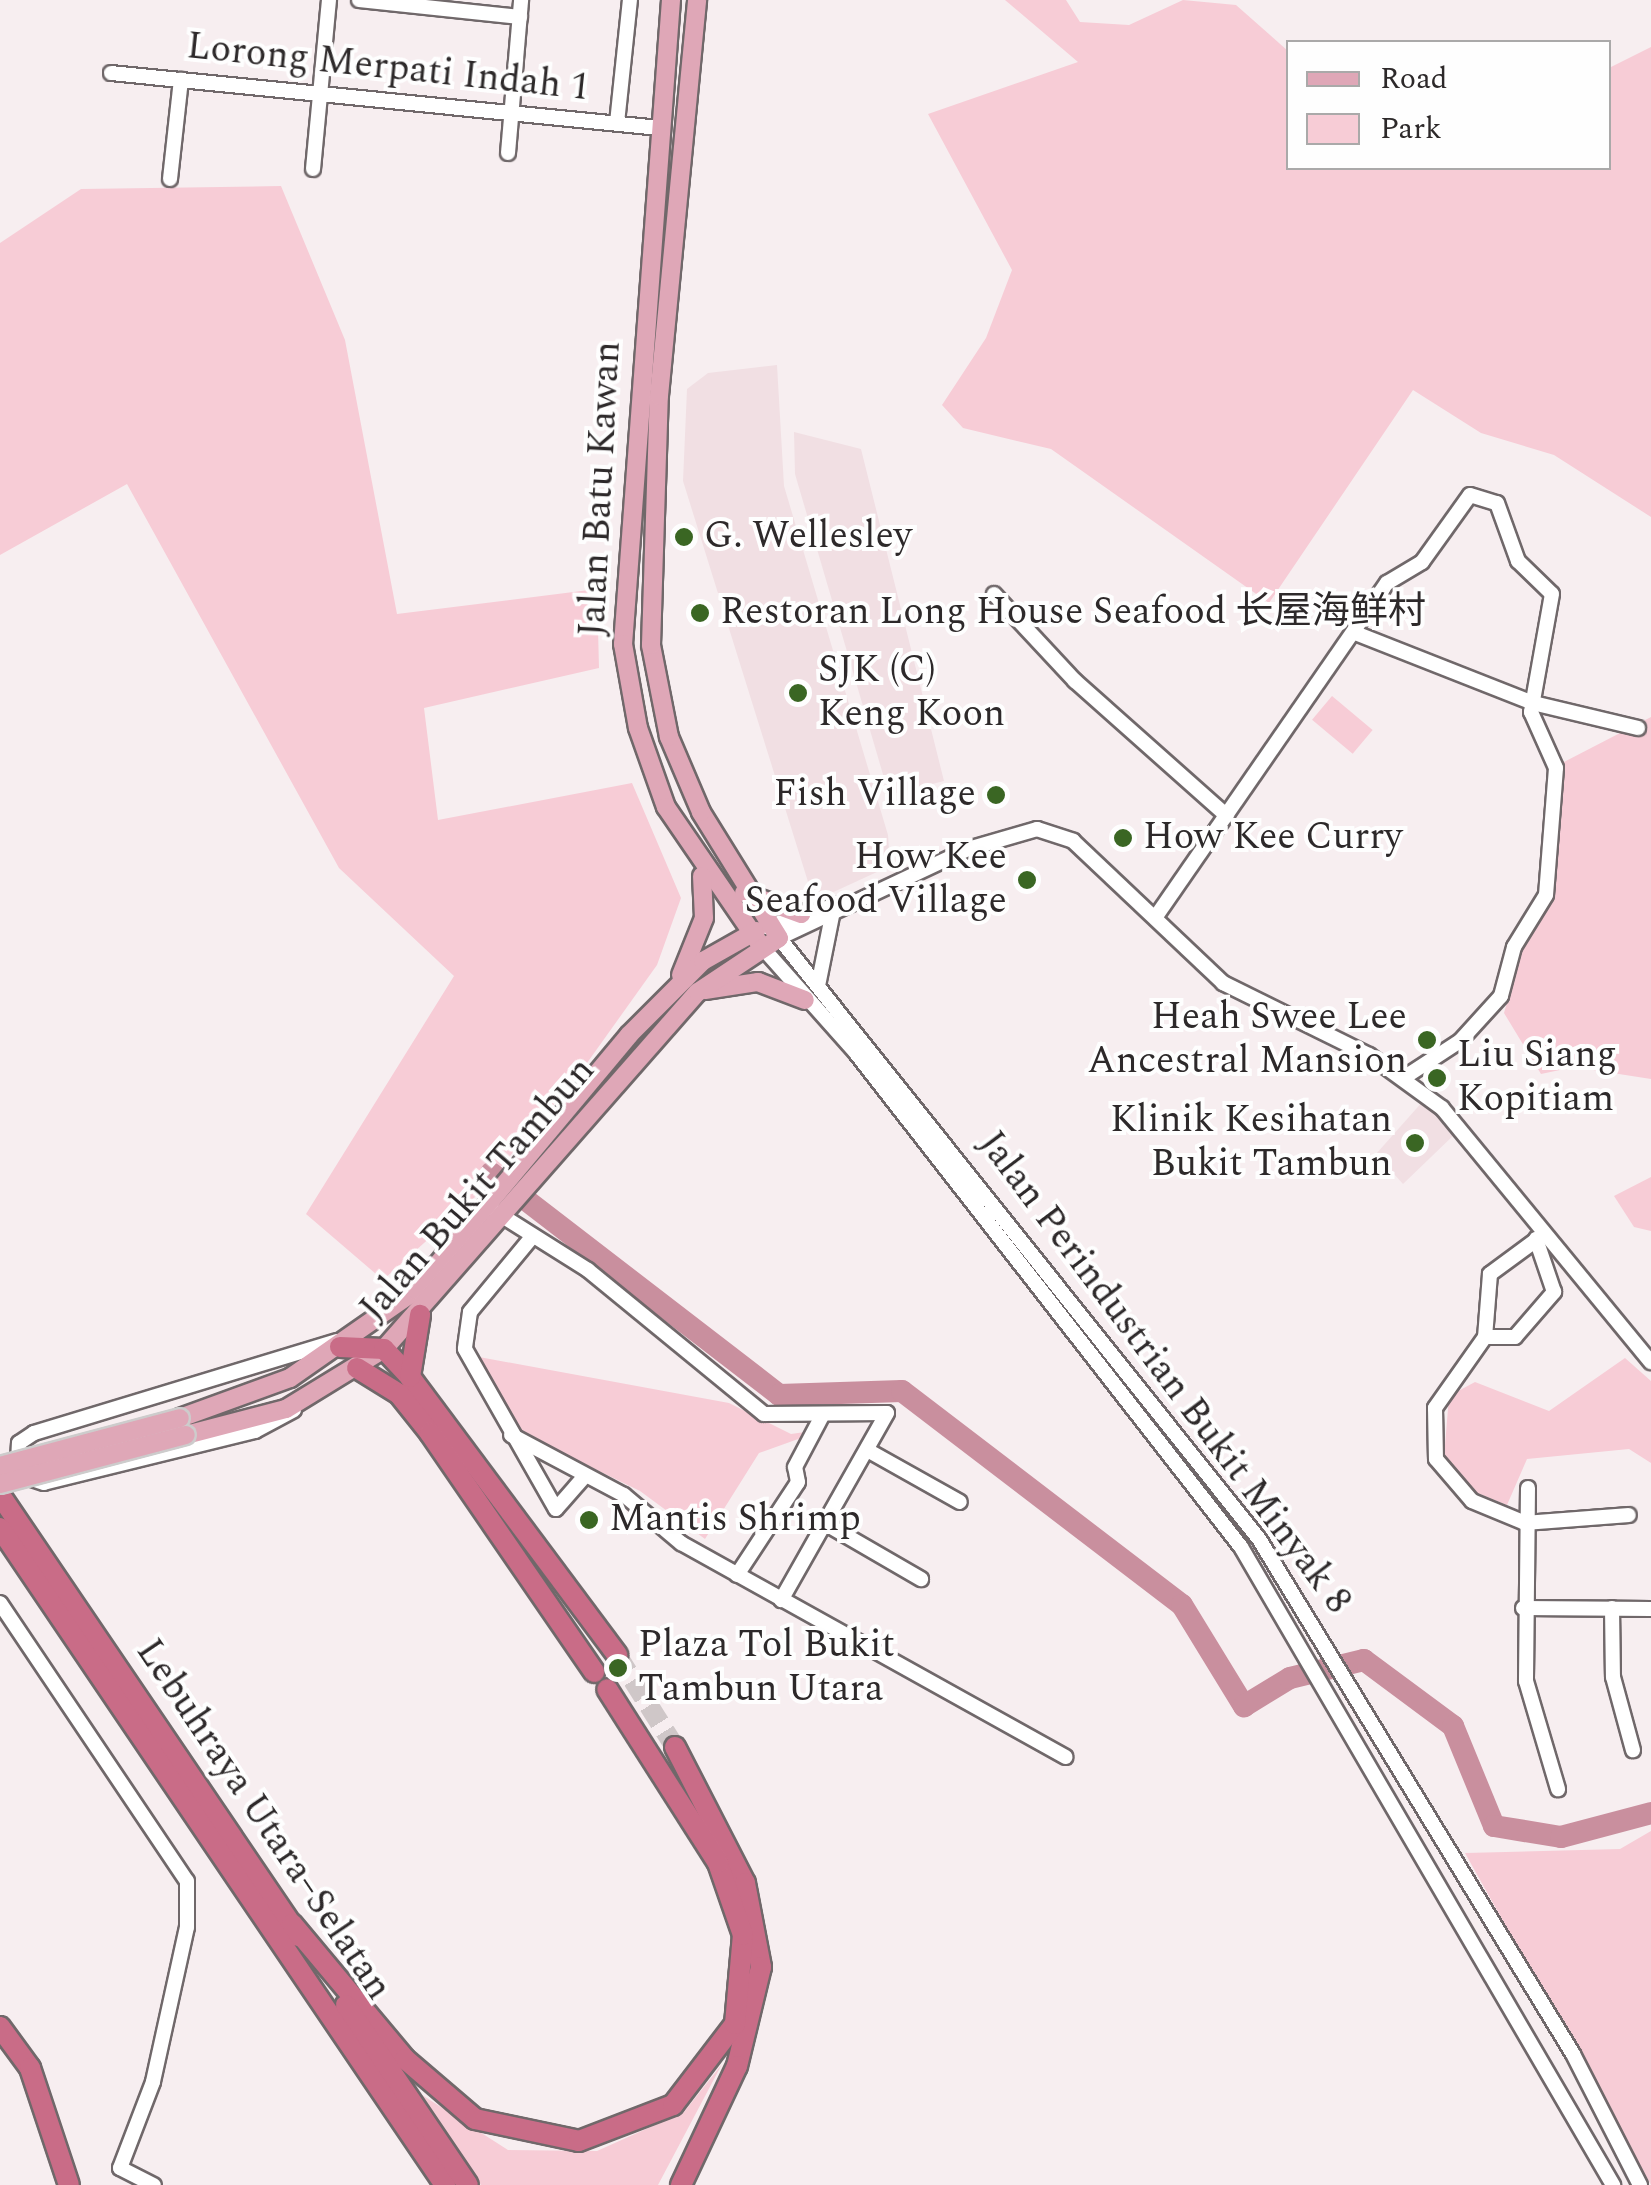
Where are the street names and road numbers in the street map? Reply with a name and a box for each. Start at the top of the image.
street label: Lorong Merpati Indah 1 [184,24,592,112]
street label: Jalan Batu Kawan [570,340,632,638]
street label: Jalan Bukit Tambun [351,1049,605,1331]
street label: Jalan Perindustrian Bukit Minyak 8 [968,1123,1360,1623]
street label: Lebuhraya Utara–Selatan [125,1631,401,2009]

